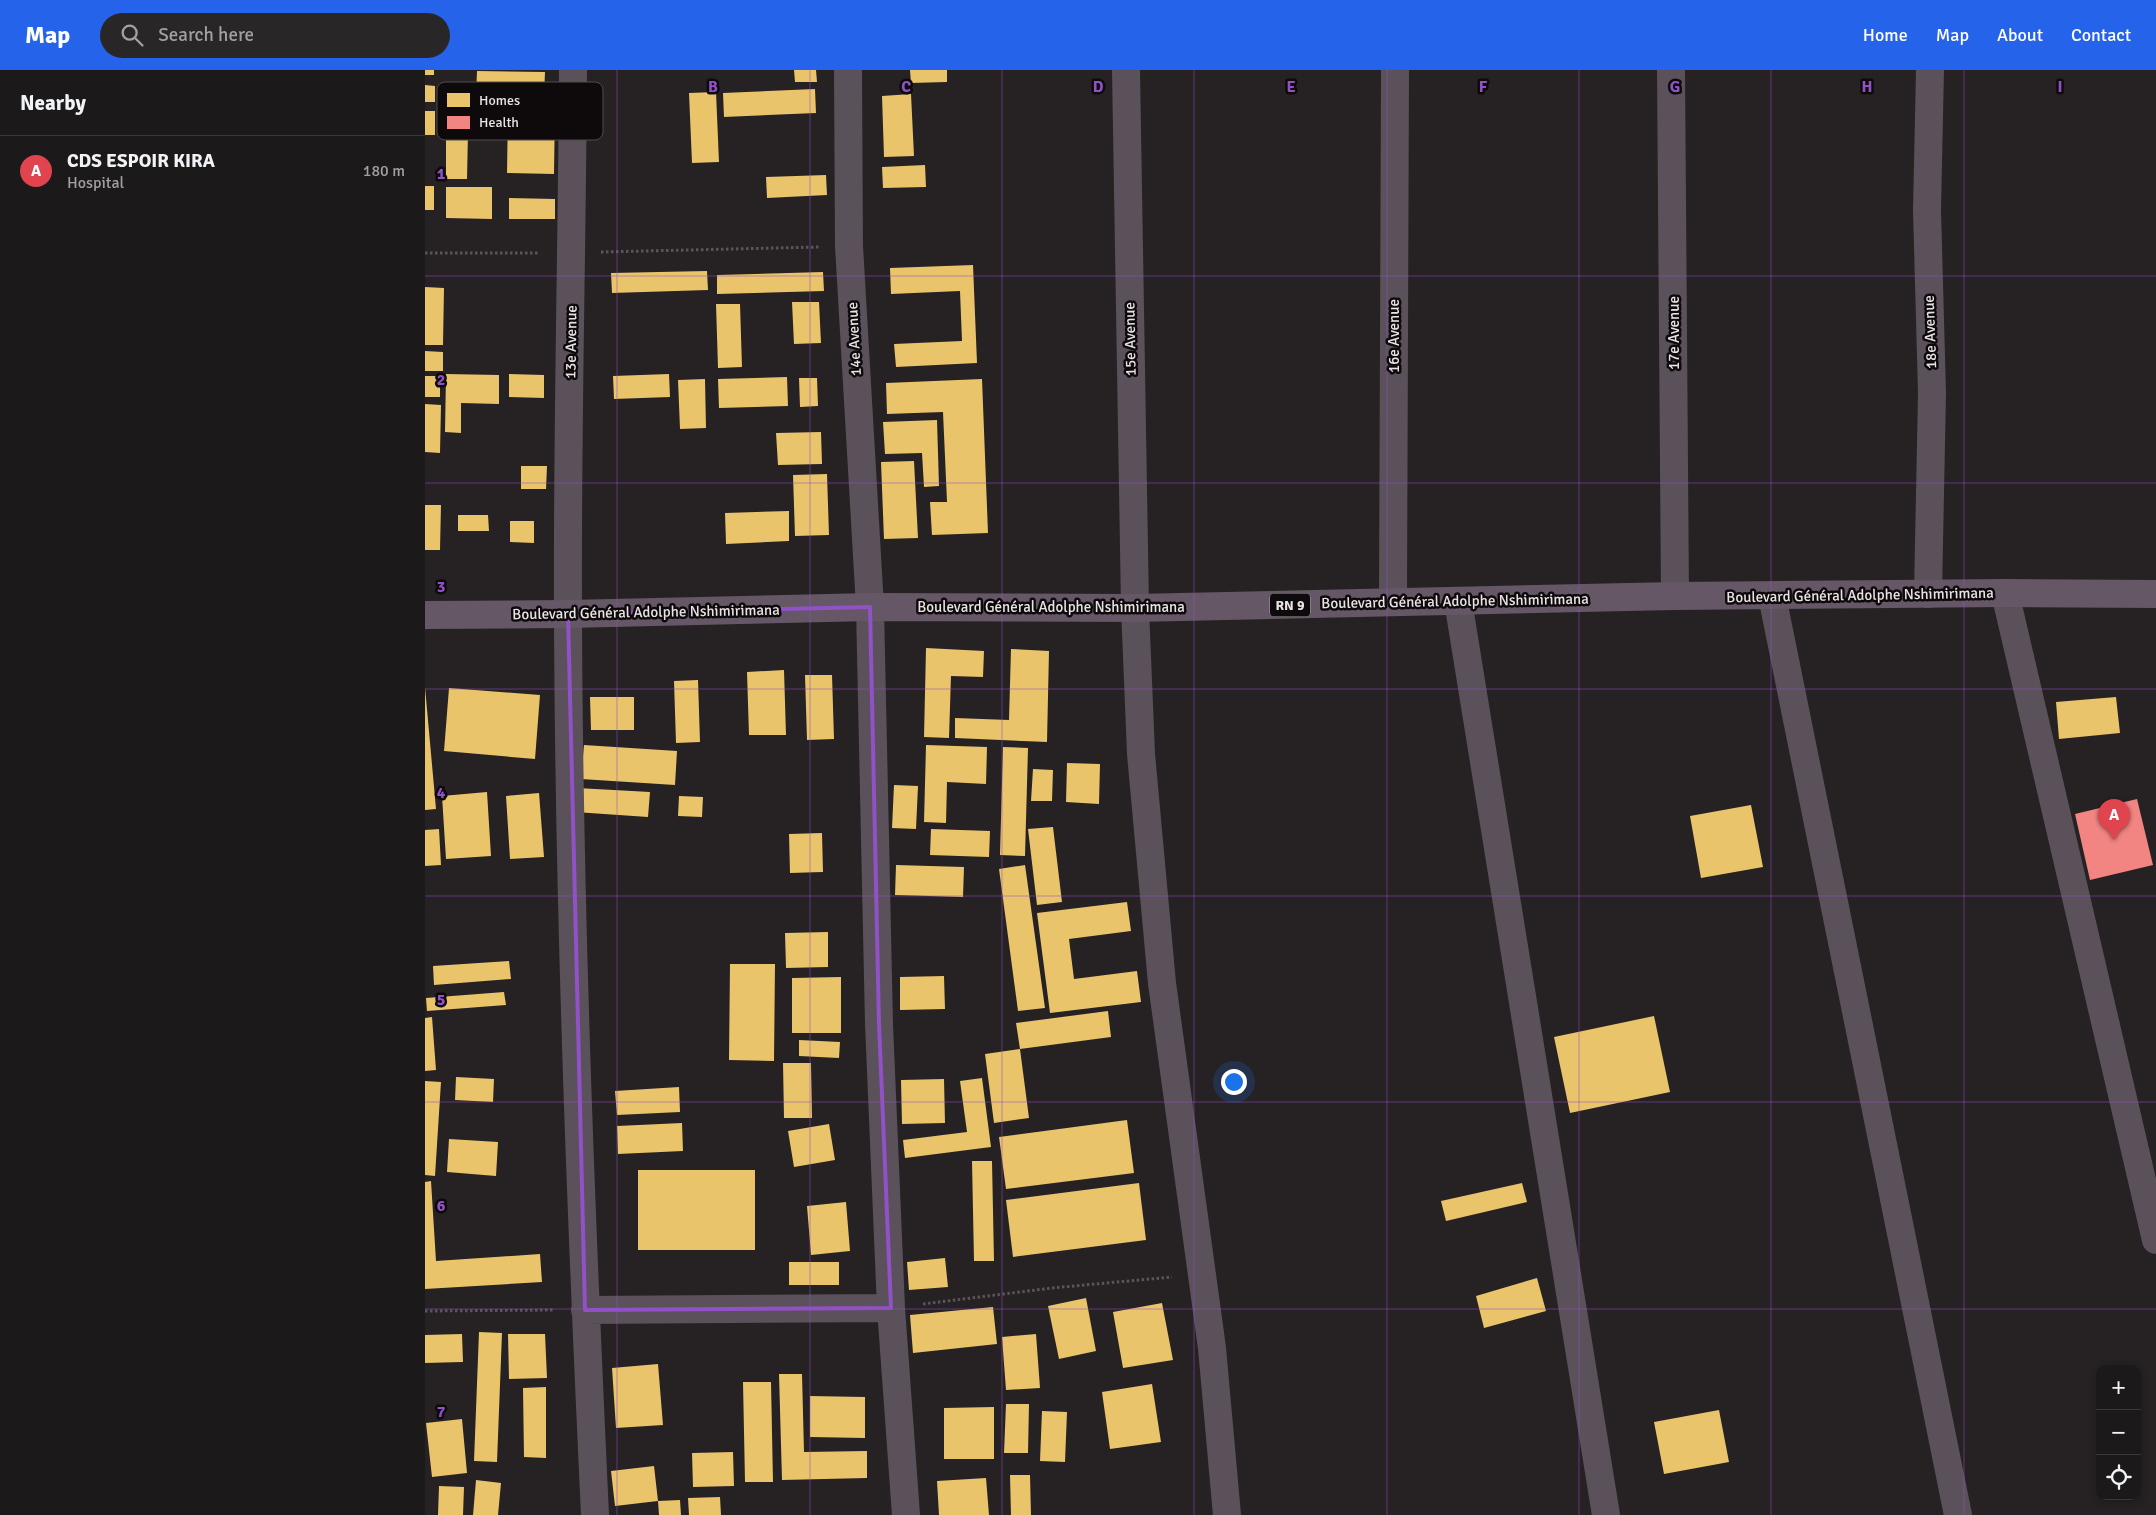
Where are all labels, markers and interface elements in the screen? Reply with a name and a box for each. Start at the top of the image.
search box [100,13,450,58]
text: Map [25,20,70,50]
icon: search [118,21,146,49]
text: Search here [158,23,254,47]
text: Home [1863,24,1908,46]
text: Map [1936,24,1969,46]
text: About [1997,24,2043,46]
text: Contact [2071,24,2131,46]
text: B [708,77,718,97]
text: C [901,77,911,97]
text: D [1093,77,1104,97]
text: E [1286,77,1296,97]
text: F [1479,77,1488,97]
text: G [1670,77,1680,97]
text: H [1862,77,1872,97]
text: I [2057,77,2063,97]
legend [437,82,603,140]
text: Nearby [20,90,86,116]
text: Homes [479,92,520,109]
text: Health [479,114,519,131]
text: CDS ESPOIR KIRA [67,149,215,173]
text: A [31,161,41,181]
text: 180 m [363,161,405,181]
text: 1 [437,164,446,184]
text: Hospital [67,173,124,193]
street label: 18e Avenue [1920,295,1940,369]
street label: 17e Avenue [1665,296,1683,370]
street label: 16e Avenue [1385,299,1403,373]
street label: 14e Avenue [843,302,865,376]
street label: 15e Avenue [1120,302,1140,376]
street label: 13e Avenue [561,305,581,379]
text: 2 [437,370,445,390]
text: 3 [437,577,445,597]
street label: Boulevard Général Adolphe Nshimirimana [1726,584,1994,606]
street label: Boulevard Général Adolphe Nshimirimana [1321,590,1589,612]
road number: RN 9 [1270,594,1310,616]
street label: Boulevard Général Adolphe Nshimirimana [917,598,1185,616]
street label: Boulevard Général Adolphe Nshimirimana [512,601,780,623]
text: 4 [437,783,446,803]
pin: A [2098,799,2130,840]
text: 5 [437,990,445,1010]
your location [1221,1069,1247,1095]
text: 6 [437,1196,446,1216]
map controls [2096,1365,2141,1500]
button: + [2096,1365,2141,1410]
text: 7 [437,1402,446,1422]
button: − [2096,1410,2141,1455]
button: locate [2096,1455,2141,1500]

